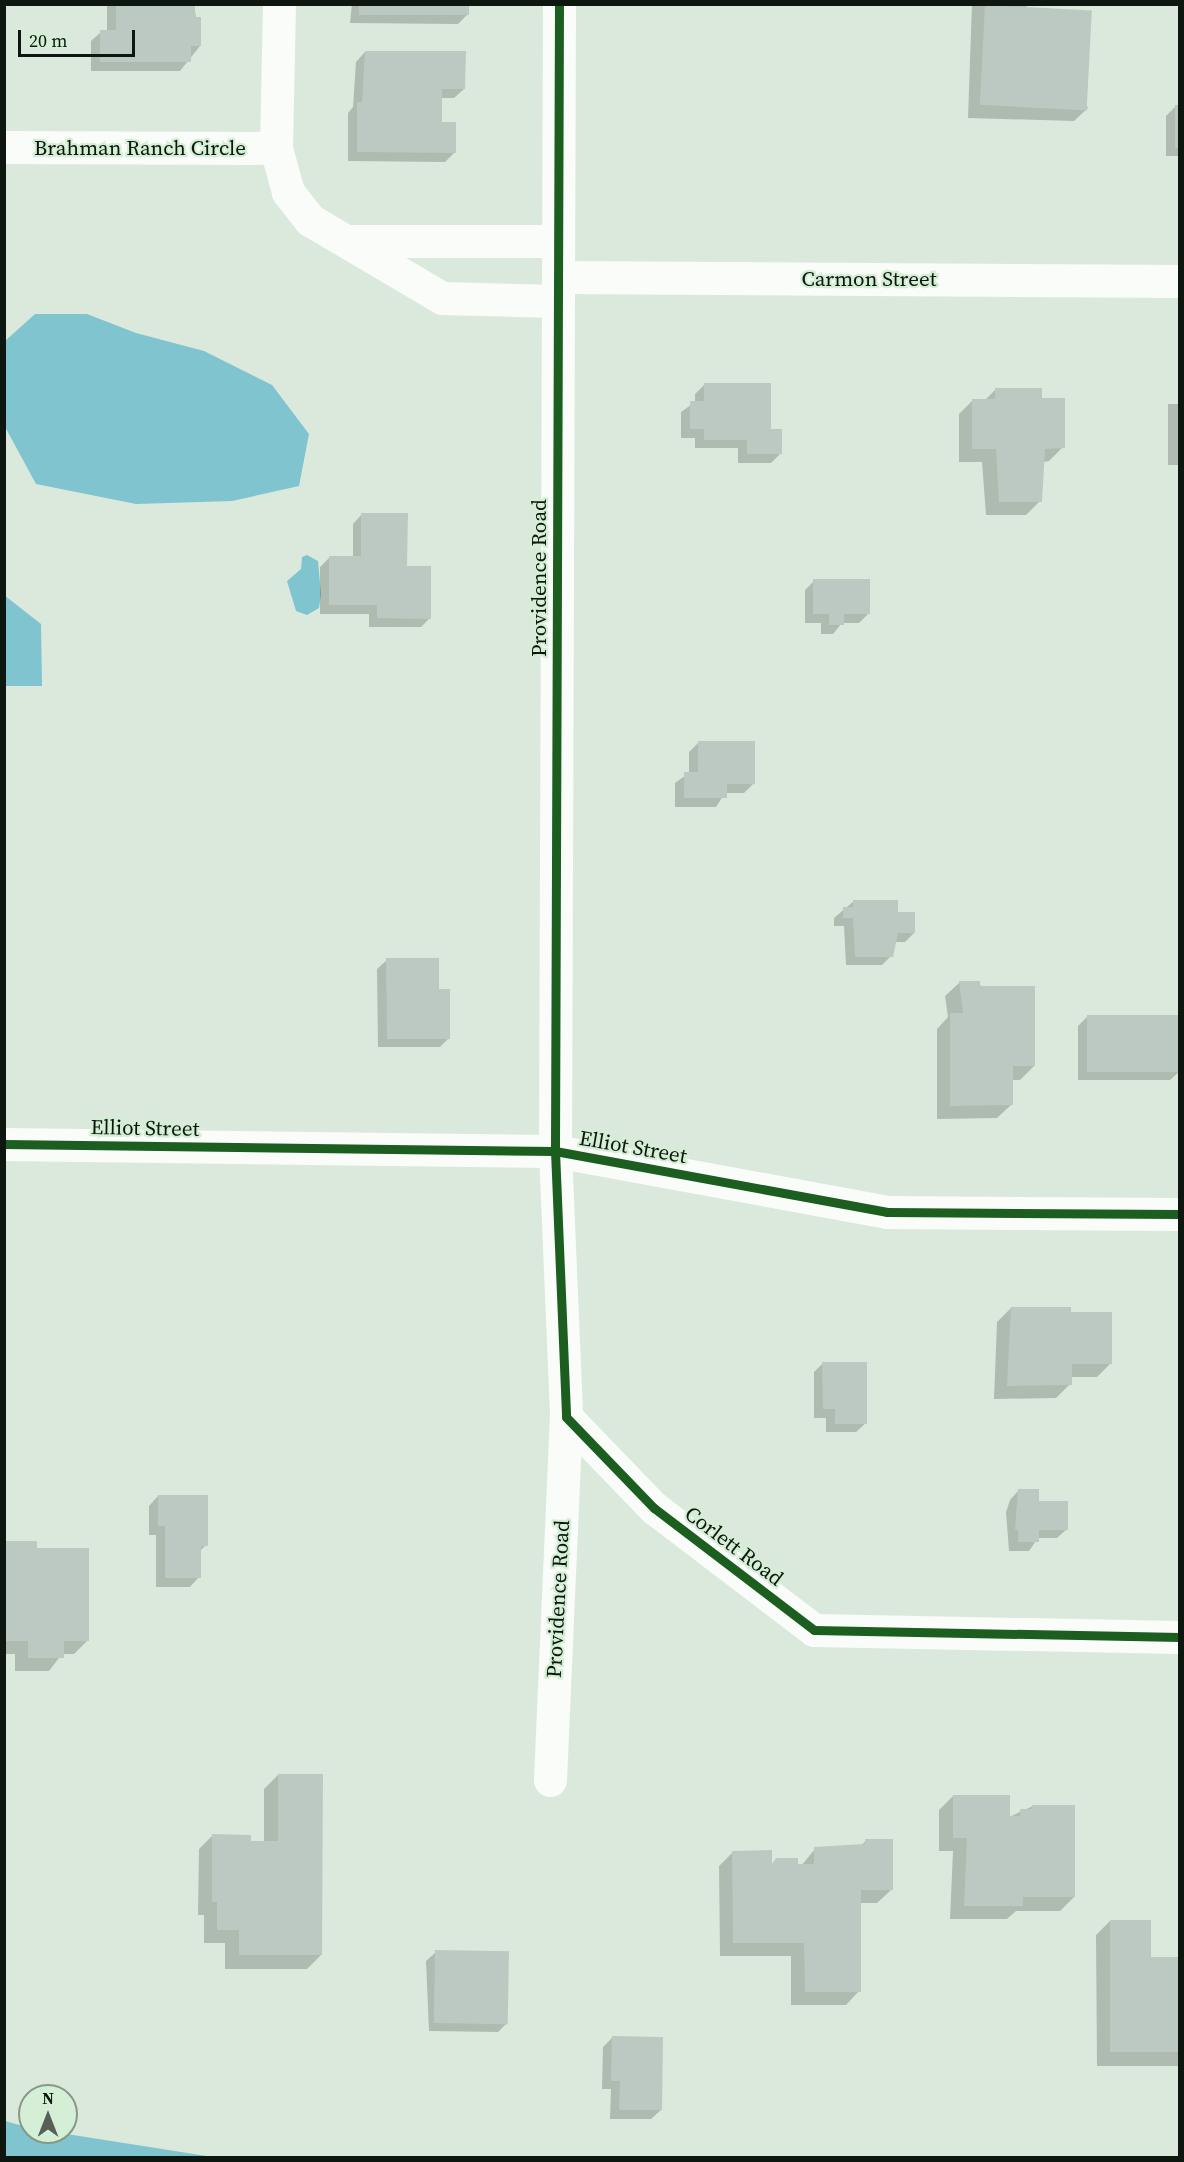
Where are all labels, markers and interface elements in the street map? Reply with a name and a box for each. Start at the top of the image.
scale bar [21,18,138,56]
text: 20 m [29,28,67,53]
street label: Brahman Ranch Circle [34,135,246,161]
street label: Carmon Street [801,266,937,292]
street label: Providence Road [526,499,552,657]
street label: Elliot Street [90,1114,200,1142]
street label: Elliot Street [577,1125,689,1169]
street label: Corlett Road [680,1501,788,1591]
street label: Providence Road [541,1519,575,1679]
north arrow [18,2084,78,2144]
text: N [42,2087,54,2109]

